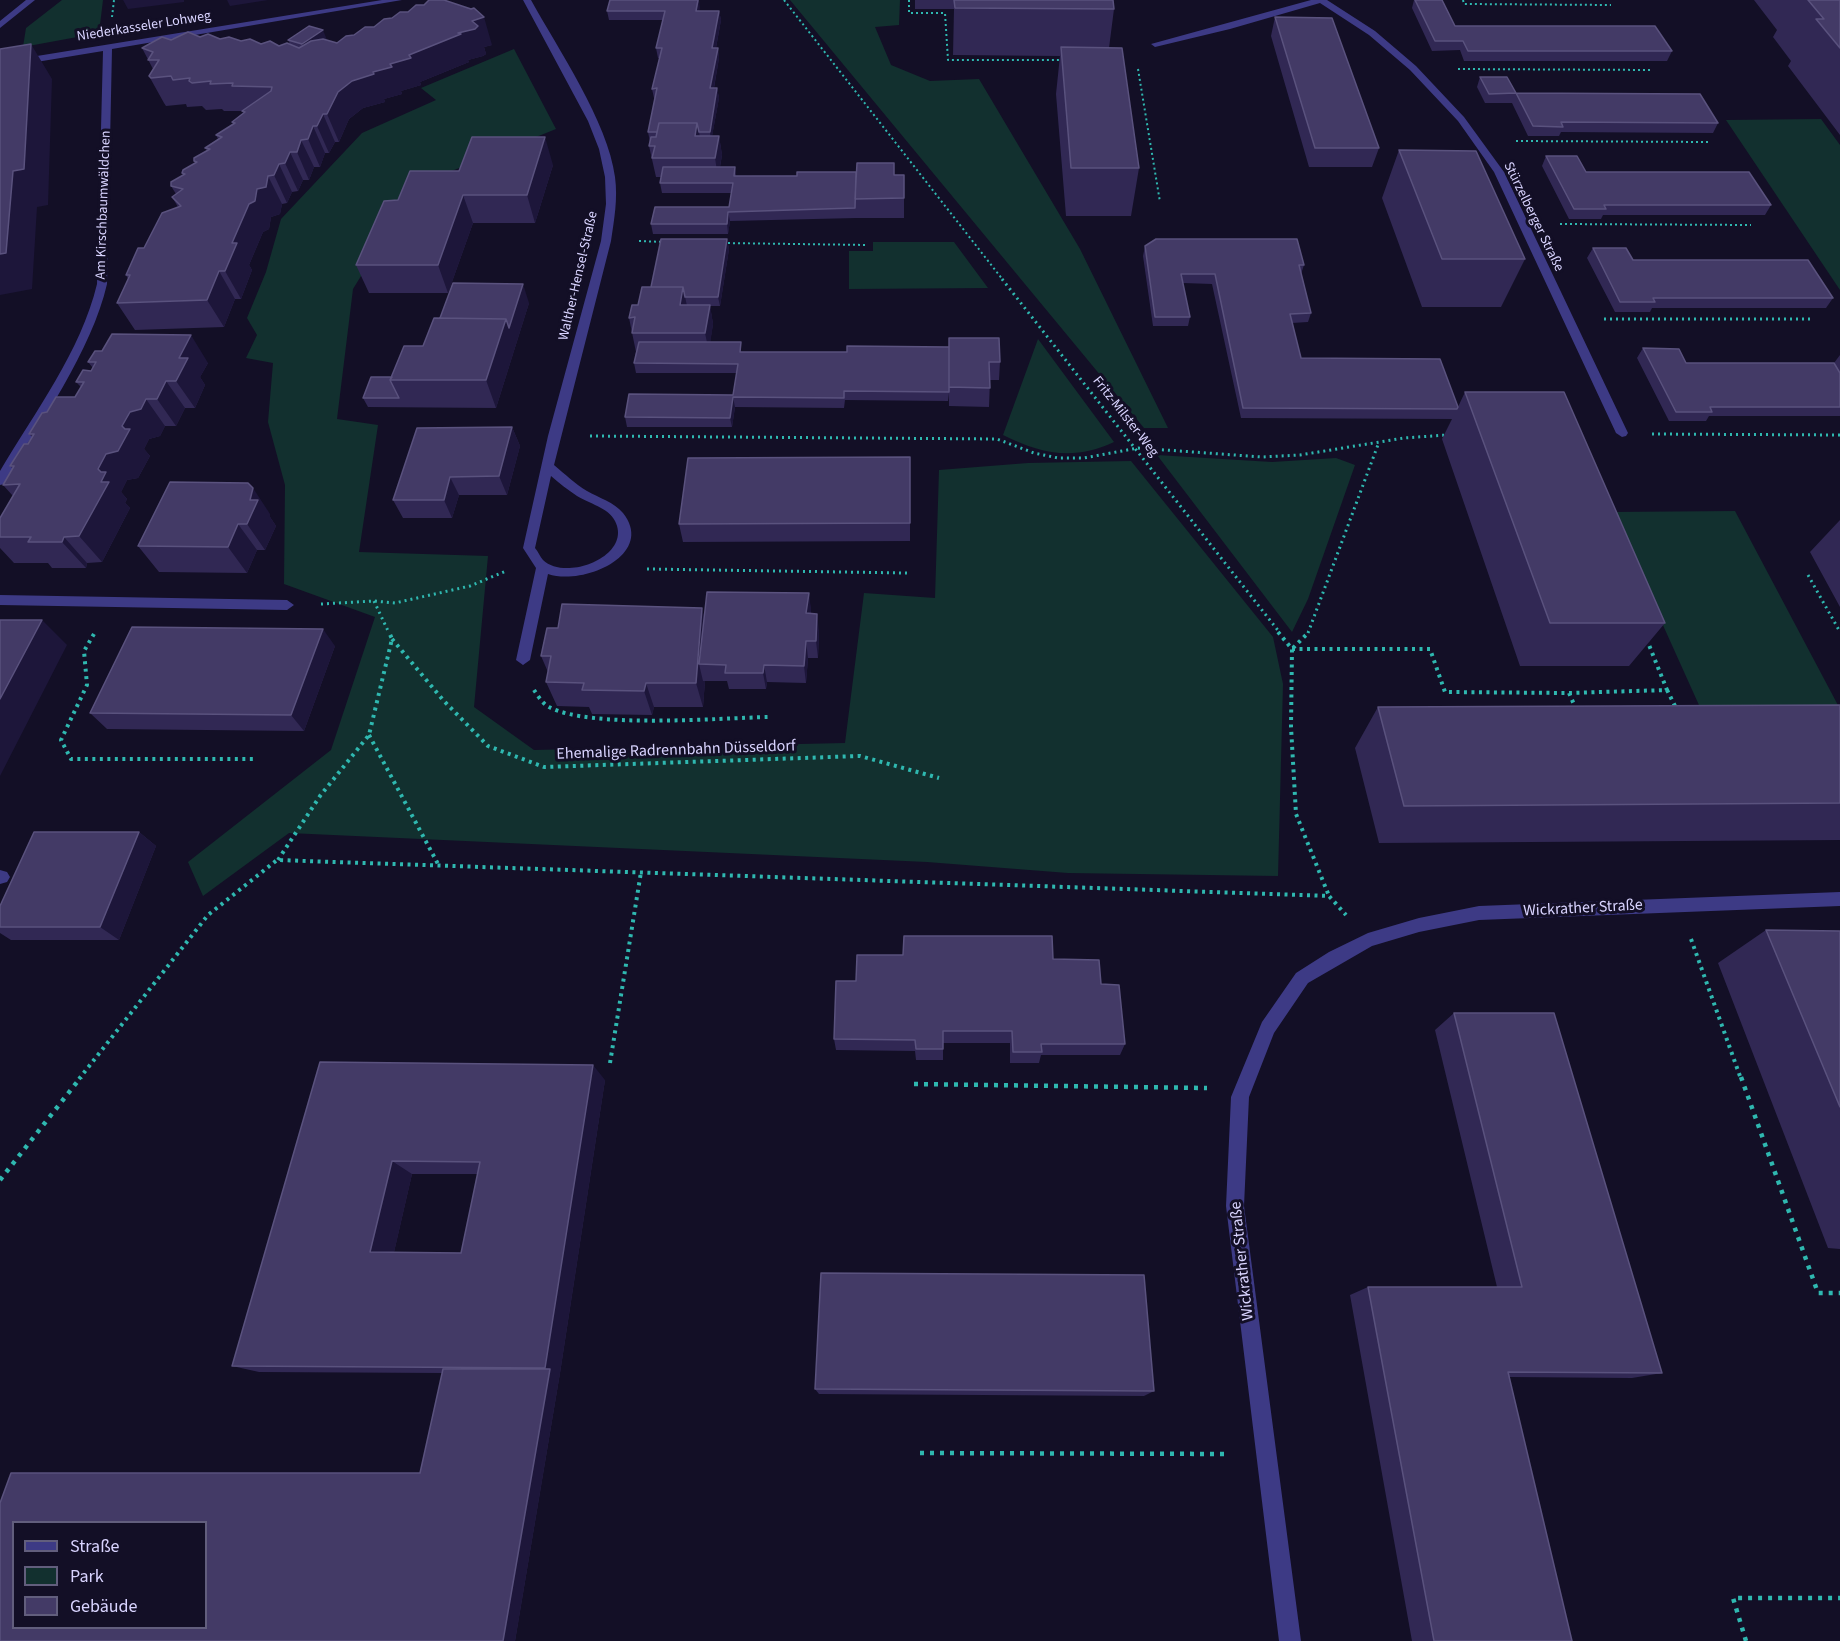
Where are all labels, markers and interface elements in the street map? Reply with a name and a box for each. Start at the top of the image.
street label: Niederkasseler Lohweg [76,8,212,46]
street label: Am Kirschbaumwäldchen [93,130,115,280]
street label: Stürzelberger Straße [1499,159,1567,275]
street label: Walther-Hensel-Straße [556,210,602,342]
street label: Fritz-Milster-Weg [1088,373,1162,461]
street label: Ehemalige Radrennbahn Düsseldorf [556,737,796,765]
street label: Wickrather Straße [1523,896,1643,922]
street label: Wickrather Straße [1227,1201,1259,1321]
legend [12,1521,207,1629]
text: Straße [70,1534,119,1559]
text: Park [70,1564,104,1589]
text: Gebäude [70,1594,138,1619]

